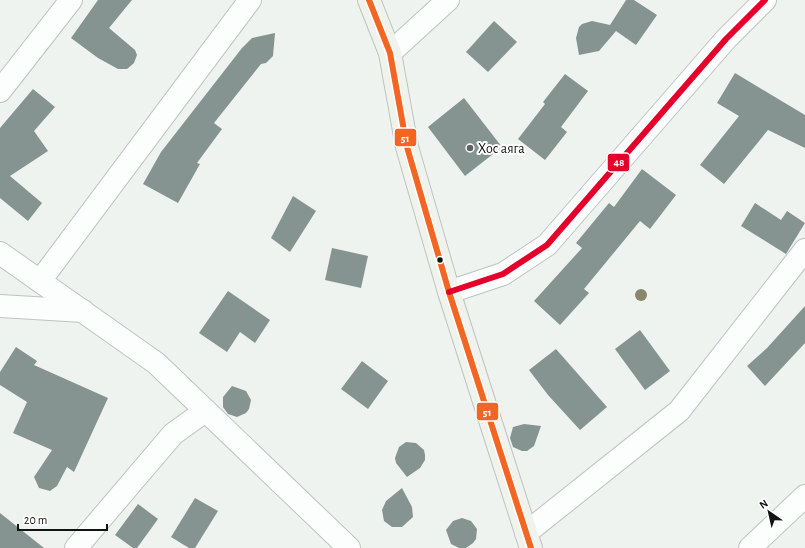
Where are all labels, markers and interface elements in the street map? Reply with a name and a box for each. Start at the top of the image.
line badge: 51 [394,128,417,147]
text: 51 [401,133,409,144]
place label: Хос аяга [478,142,525,156]
marker: Хос аяга [465,143,475,153]
line badge: 48 [607,153,630,172]
text: 48 [614,157,624,168]
unlabelled marker [435,255,445,265]
line badge: 51 [476,402,499,421]
text: 51 [483,407,491,418]
north arrow [749,492,789,532]
text: N [757,497,770,511]
scale bar [18,506,107,532]
text: 20 m [24,514,47,526]

